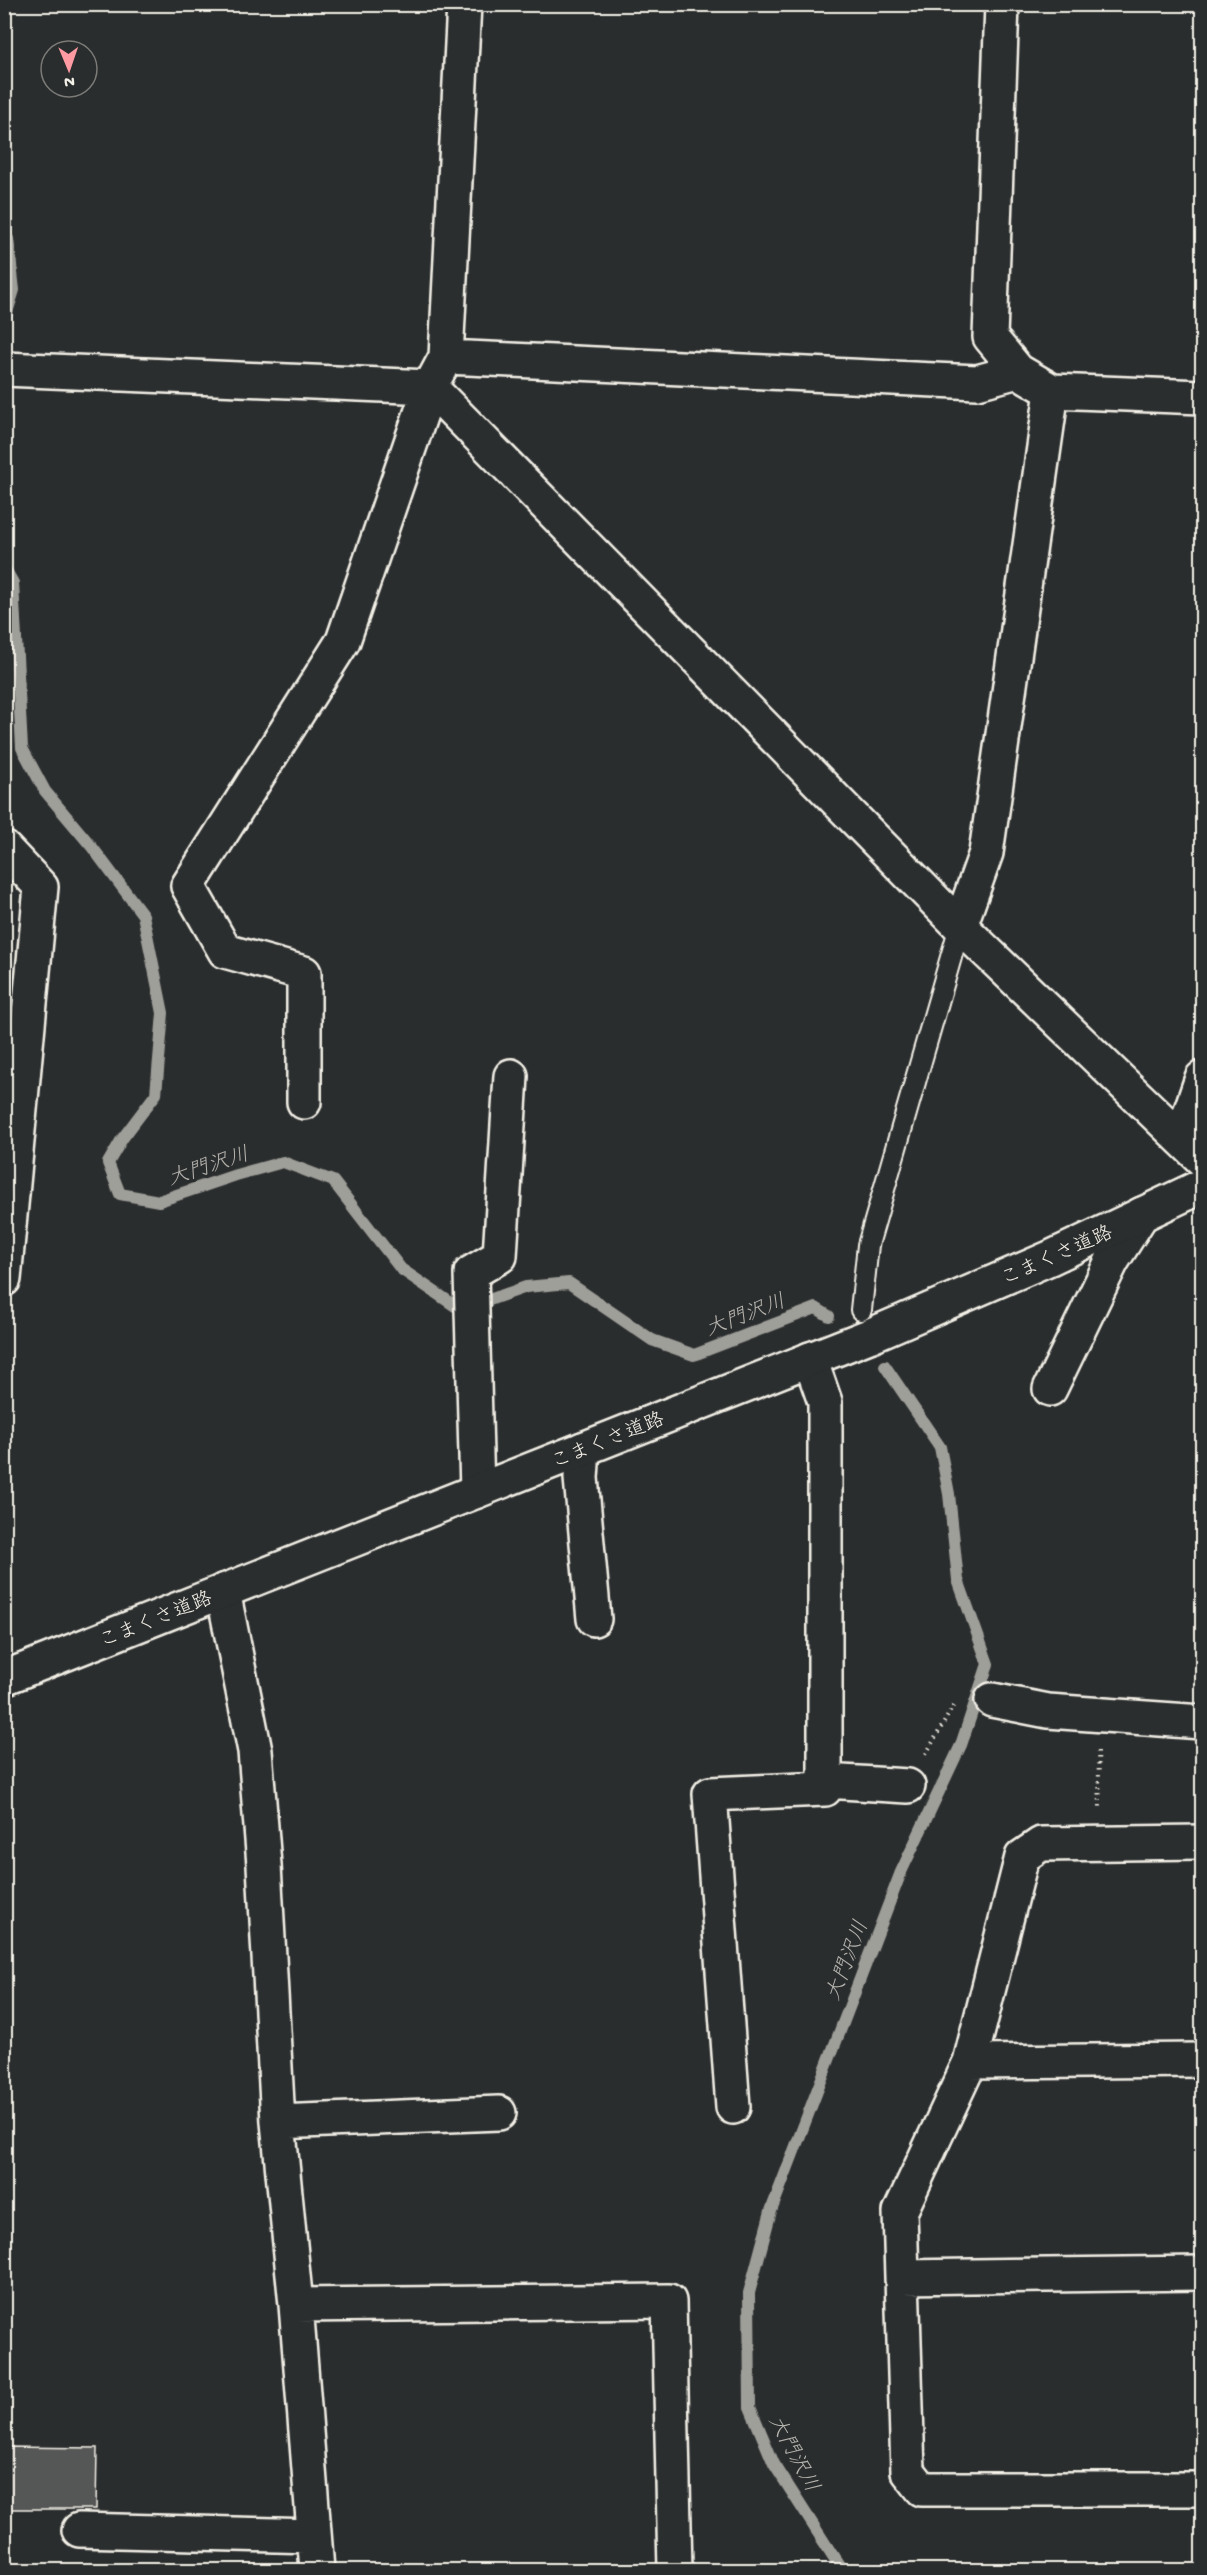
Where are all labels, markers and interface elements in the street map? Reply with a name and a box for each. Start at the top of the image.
north arrow [39,39,99,99]
text: N [63,71,75,90]
water label: 大門沢川 [165,1143,253,1193]
street label: こまくさ道路 [998,1221,1117,1292]
water label: 大門沢川 [702,1290,790,1344]
street label: こまくさ道路 [548,1408,668,1475]
street label: こまくさ道路 [96,1587,216,1654]
water label: 大門沢川 [822,1917,876,2005]
water label: 大門沢川 [761,2411,824,2498]

